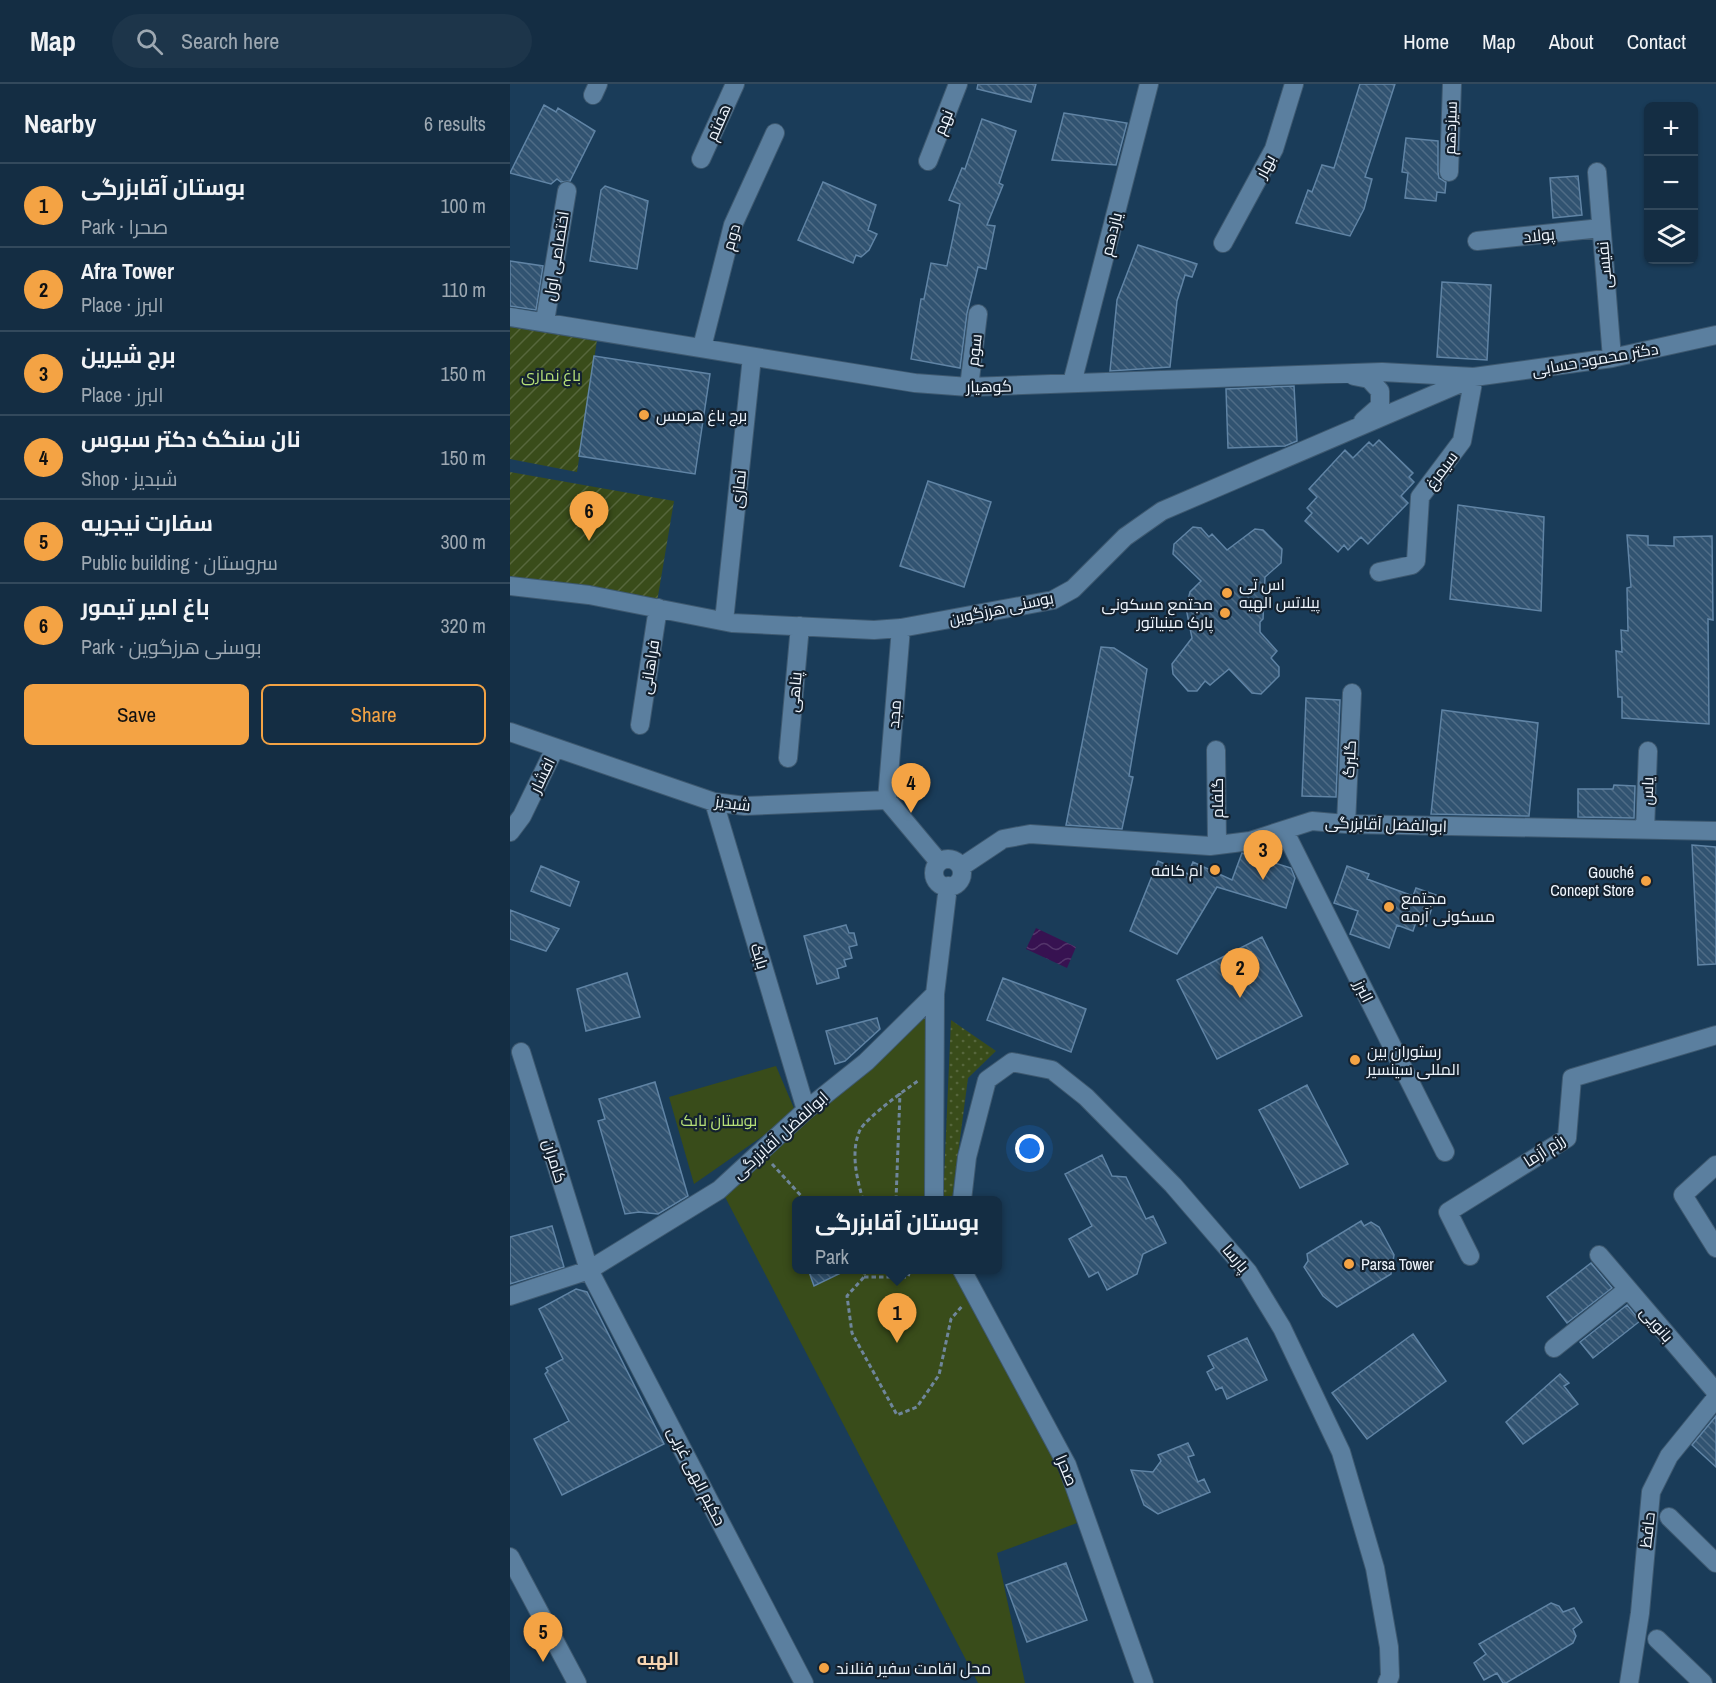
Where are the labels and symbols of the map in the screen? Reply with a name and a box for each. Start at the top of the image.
street label: هفتم [700,100,737,144]
street label: سیزدهم [1438,101,1463,155]
street label: نهم [928,106,959,138]
street label: بهار [1249,150,1280,183]
street label: اختصاصی اول [538,209,574,303]
street label: یازدهم [1095,209,1128,258]
street label: دوم [717,221,746,253]
street label: پولاد [1522,222,1557,249]
street label: نفیسی [1591,241,1617,289]
street label: سوم [961,333,988,368]
street label: دکتر محمود حسابی [1530,337,1660,381]
park label: باغ نمازی [521,364,581,387]
street label: کوهیار [965,375,1012,397]
place label: برج باغ هرمس [656,404,747,427]
marker: برج باغ هرمس [637,408,651,422]
street label: سیمرغ [1419,446,1463,494]
street label: نمازی [725,469,751,509]
pin: 6 [570,492,608,541]
place label: اس تی پیلاتس الهیه [1239,573,1321,614]
street label: بوسنی هرزگوین [947,586,1055,630]
marker: اس تی پیلاتس الهیه [1220,586,1234,600]
place label: مجتمع مسکونی پارک مینیاتور [1102,593,1214,634]
marker: مجتمع مسکونی پارک مینیاتور [1218,606,1232,620]
street label: فراهانی [634,638,664,696]
street label: پناهی [781,670,808,713]
street label: مجد [882,699,906,729]
street label: گلبرگ [1337,740,1361,778]
street label: افشار [524,754,560,797]
pin: 4 [892,764,930,813]
street label: یاس [1636,776,1659,806]
street label: گلفام [1206,778,1229,818]
street label: شبدیز [713,790,752,816]
street label: ابوالفضل آقابزرگی [1325,811,1447,837]
pin: 3 [1244,830,1282,880]
place label: ام کافه [1151,859,1203,882]
place label: Gouché Concept Store [1550,861,1634,901]
marker: ام کافه [1208,863,1222,877]
marker: Gouché Concept Store [1639,874,1653,888]
place label: مجتمع مسکونی آرمه [1401,887,1495,927]
marker: مجتمع مسکونی آرمه [1382,900,1396,914]
street label: بابک [746,940,774,972]
pin: 2 [1220,948,1260,998]
street label: البرز [1349,975,1379,1006]
place label: رستوران بین المللی سینسیر [1366,1040,1460,1080]
marker: رستوران بین المللی سینسیر [1348,1053,1362,1067]
street label: ابوالفضل آقابزرگی [727,1086,833,1184]
park label: بوستان بابک [681,1109,757,1131]
street label: رزم آزما [1519,1128,1570,1172]
your location [1015,1134,1044,1163]
street label: کامران [538,1136,572,1186]
street label: پارسا [1217,1239,1255,1278]
place label: Parsa Tower [1361,1253,1434,1275]
marker: Parsa Tower [1342,1257,1356,1271]
pin: 1 [878,1294,916,1343]
street label: بانویی [1635,1301,1679,1347]
street label: حکیم الهی غربی [662,1423,731,1530]
street label: صحرا [1051,1451,1083,1489]
street label: حافظ [1634,1511,1660,1549]
pin: 5 [524,1612,562,1662]
district label: الهیه [637,1646,679,1671]
place label: محل اقامت سفیر فنلاند [836,1657,991,1679]
marker: محل اقامت سفیر فنلاند [817,1661,831,1675]

